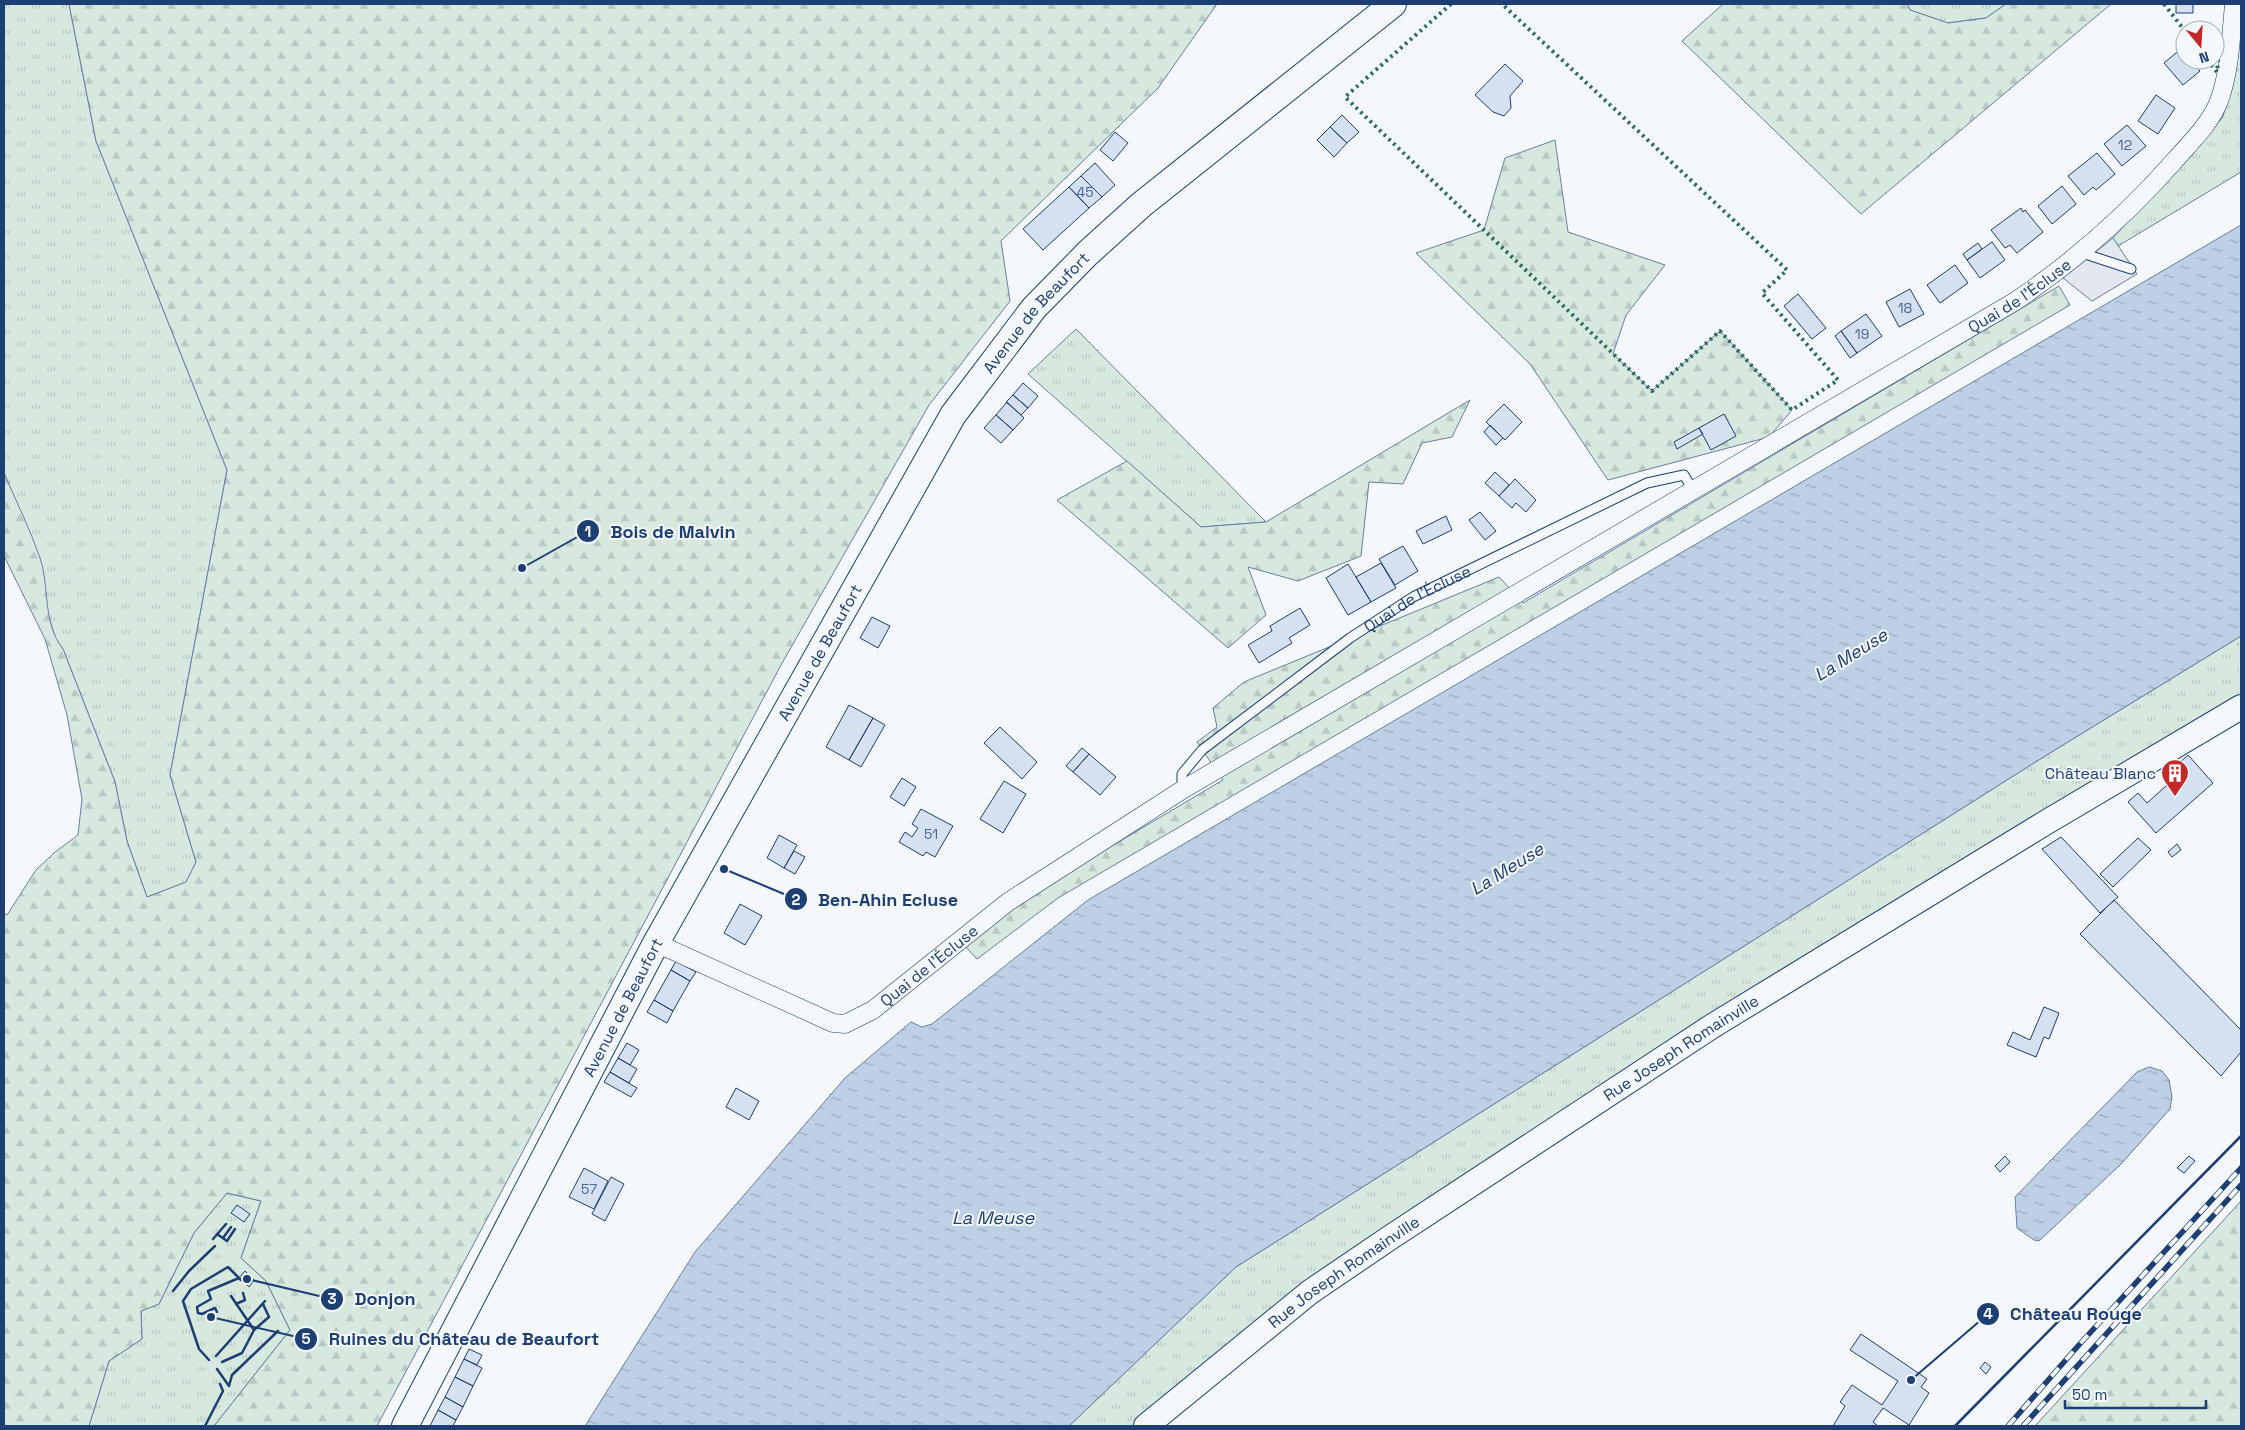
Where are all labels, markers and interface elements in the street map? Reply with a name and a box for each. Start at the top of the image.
north arrow [2175,20,2225,70]
text: N [2197,47,2211,67]
house number: 12 [2118,136,2132,154]
house number: 45 [1076,183,1094,201]
street label: Avenue de Beaufort [978,248,1094,378]
street label: Quai de l'Écluse [1964,254,2076,338]
house number: 18 [1898,299,1913,317]
house number: 19 [1855,325,1869,343]
callout: Bois de Malvin [575,515,745,548]
text: Bois de Malvin [610,520,736,543]
text: 1 [585,522,591,541]
street label: Quai de l'Écluse [1360,560,1474,637]
street label: Avenue de Beaufort [773,580,867,724]
water label: La Meuse [1810,622,1893,686]
building icon: Château Blanc [2160,758,2190,797]
place label: Château Blanc [2045,763,2156,784]
house number: 51 [924,825,938,843]
water label: La Meuse [1466,836,1549,900]
callout: Ben-Ahin Ecluse [783,883,968,916]
text: Ben-Ahin Ecluse [818,888,958,911]
text: 2 [792,890,801,909]
street label: Quai de l'Écluse [876,920,982,1011]
street label: Avenue de Beaufort [578,934,668,1080]
street label: Rue Joseph Romainville [1599,990,1763,1106]
house number: 57 [581,1180,597,1198]
water label: La Meuse [952,1206,1035,1229]
street label: Rue Joseph Romainville [1264,1211,1424,1333]
callout: Donjon [320,1283,426,1316]
text: Donjon [354,1287,416,1310]
text: 3 [327,1289,337,1308]
callout: Château Rouge [1975,1297,2152,1330]
text: Château Rouge [2010,1302,2142,1325]
text: 4 [1983,1304,1993,1323]
callout: Ruines du Château de Beaufort [294,1322,609,1355]
text: Ruines du Château de Beaufort [329,1327,599,1350]
text: 5 [301,1329,311,1348]
scale bar [2065,1378,2206,1410]
text: 50 m [2072,1385,2107,1404]

